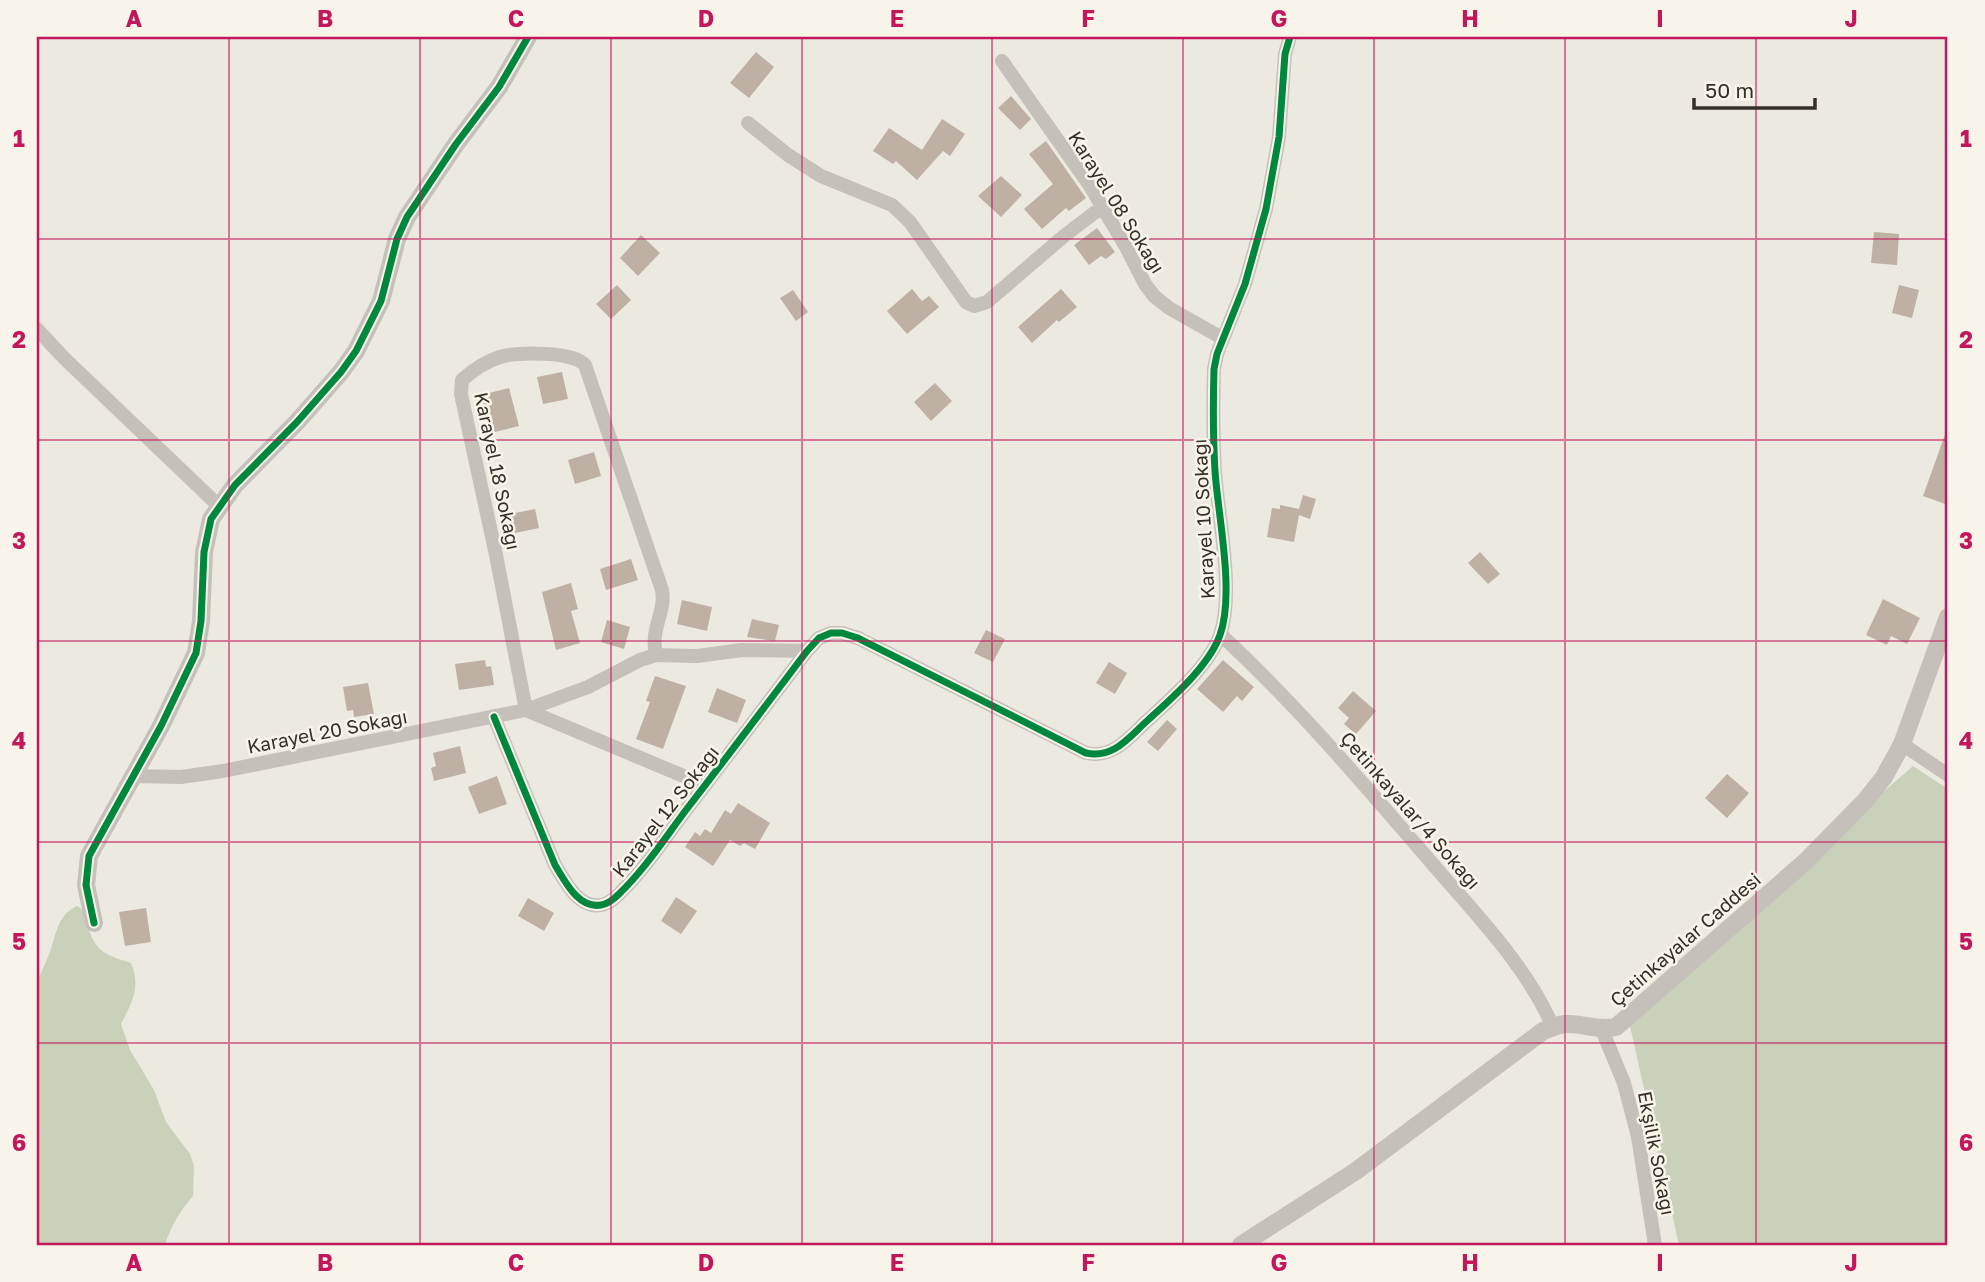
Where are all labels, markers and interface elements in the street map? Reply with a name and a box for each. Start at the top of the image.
text: A [126,4,143,32]
text: B [317,4,333,32]
text: C [508,4,524,32]
text: D [698,4,714,32]
text: E [890,4,904,32]
text: F [1081,4,1095,32]
text: G [1271,4,1287,32]
text: H [1461,4,1479,32]
text: I [1656,4,1664,32]
text: J [1844,4,1858,32]
scale bar [1694,66,1815,110]
text: 50 m [1705,77,1754,103]
text: 1 [13,124,25,152]
text: 1 [1960,124,1972,152]
street label: Karayel 08 Sokağı [1064,127,1170,277]
text: 2 [12,325,26,353]
text: 2 [1959,325,1973,353]
street label: Karayel 18 Sokağı [470,390,526,552]
street label: Karayel 10 Sokağı [1187,438,1219,600]
text: 3 [12,526,26,554]
text: 3 [1959,526,1973,554]
street label: Karayel 20 Sokağı [245,704,409,758]
text: 4 [12,726,26,754]
street label: Çetinkayalar/4 Sokağı [1336,726,1486,894]
text: 4 [1959,726,1973,754]
street label: Karayel 12 Sokağı [607,741,723,881]
street label: Çetinkayalar Caddesi [1605,867,1765,1011]
text: 5 [12,927,26,955]
text: 5 [1959,927,1973,955]
street label: Ekşilik Sokağı [1634,1089,1680,1217]
text: 6 [12,1128,26,1156]
text: 6 [1959,1128,1973,1156]
text: A [126,1248,143,1276]
text: B [317,1248,333,1276]
text: C [508,1248,524,1276]
text: D [698,1248,714,1276]
text: E [890,1248,904,1276]
text: F [1081,1248,1095,1276]
text: G [1271,1248,1287,1276]
text: H [1461,1248,1479,1276]
text: I [1656,1248,1664,1276]
text: J [1844,1248,1858,1276]

